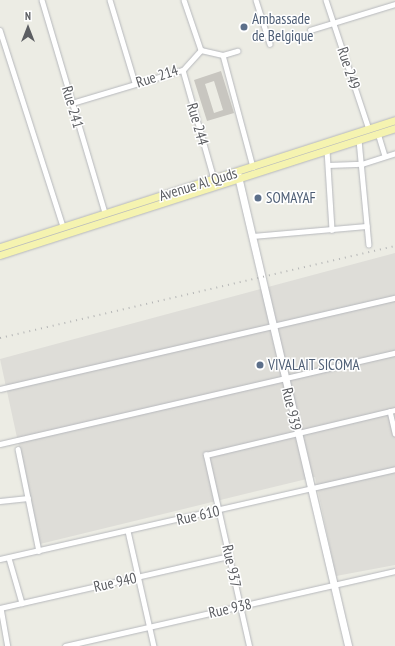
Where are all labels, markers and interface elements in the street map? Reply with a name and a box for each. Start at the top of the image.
north arrow [8,8,48,48]
text: N [25,9,31,23]
place label: Ambassade de Belgique [252,9,314,44]
marker: Ambassade de Belgique [239,22,249,32]
street label: Rue 249 [334,45,364,91]
street label: Rue 214 [134,61,180,91]
street label: Rue 241 [58,84,88,130]
street label: Rue 244 [183,101,213,147]
street label: Avenue Al Quds [157,164,239,204]
place label: SOMAYAF [266,189,316,207]
marker: SOMAYAF [253,193,263,203]
place label: VIVALAIT SICOMA [268,356,360,374]
marker: VIVALAIT SICOMA [255,360,265,370]
street label: Rue 939 [278,386,306,432]
street label: Rue 610 [175,501,221,529]
street label: Rue 937 [219,543,245,589]
street label: Rue 940 [92,568,138,596]
street label: Rue 938 [207,594,253,622]

